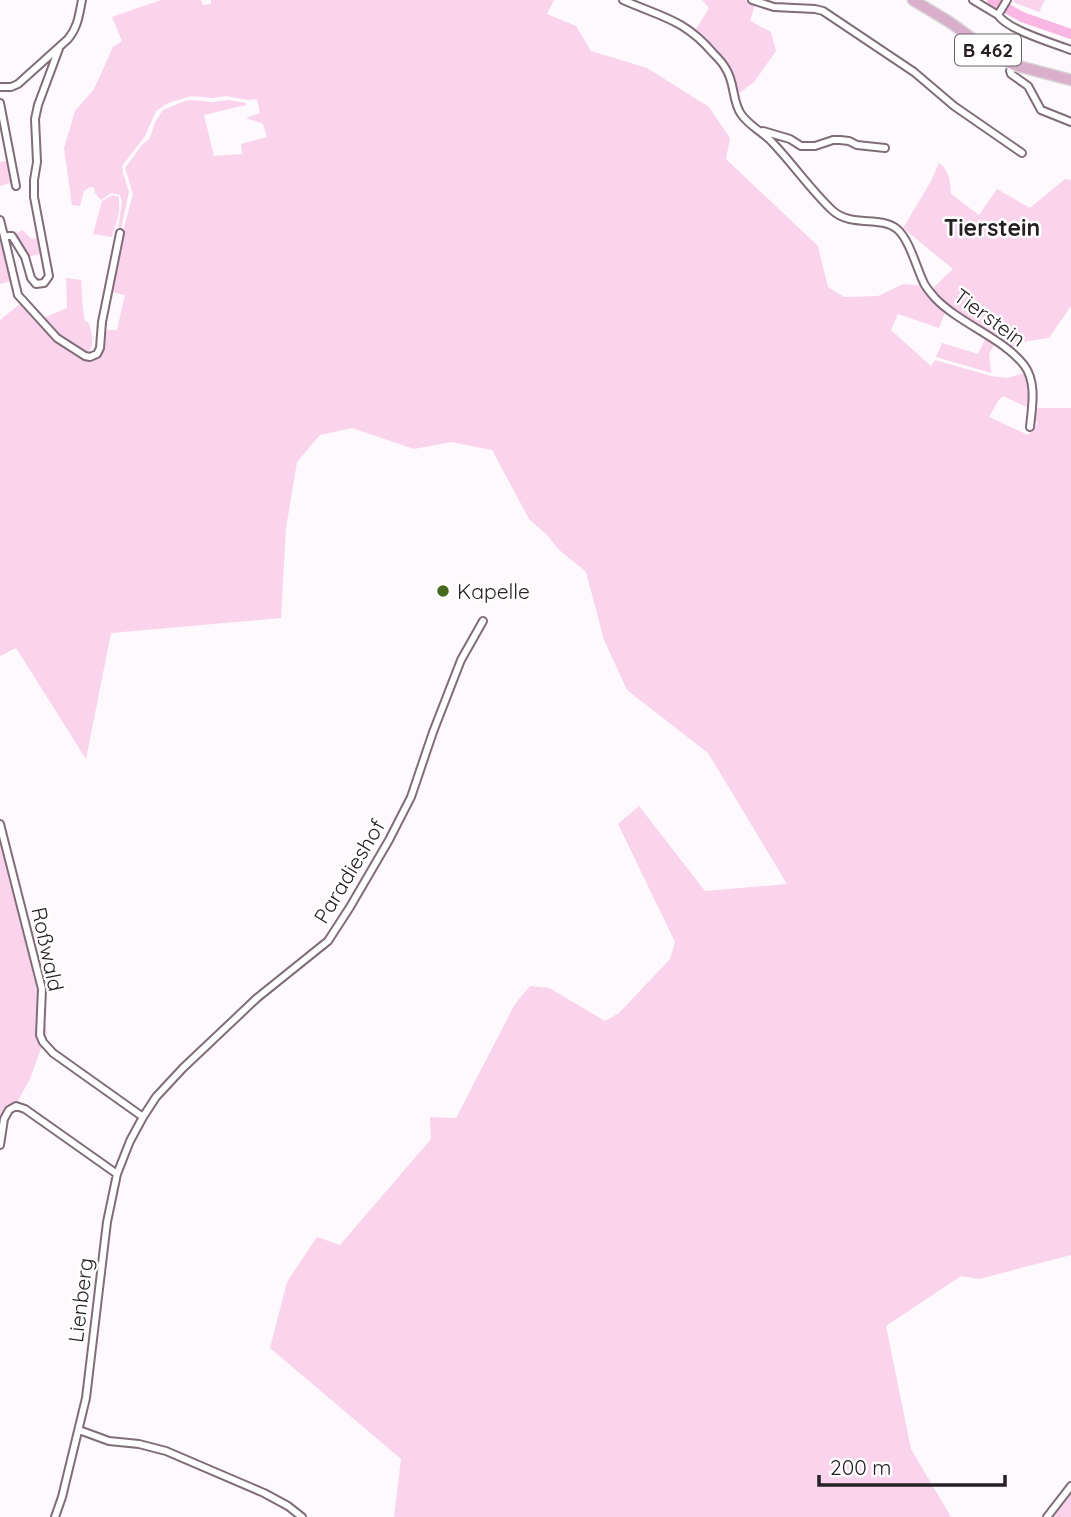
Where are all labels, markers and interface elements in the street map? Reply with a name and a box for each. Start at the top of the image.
road number: B 462 [955,34,1021,66]
district label: Tierstein [944,213,1040,242]
street label: Tierstein [949,282,1031,352]
place label: Kapelle [457,578,530,604]
marker: Kapelle [435,583,451,599]
street label: Paradieshof [308,814,390,928]
street label: Roßwald [26,905,70,993]
street label: Lienberg [62,1256,98,1344]
scale bar [819,1444,1004,1488]
text: 200 m [830,1454,892,1480]

